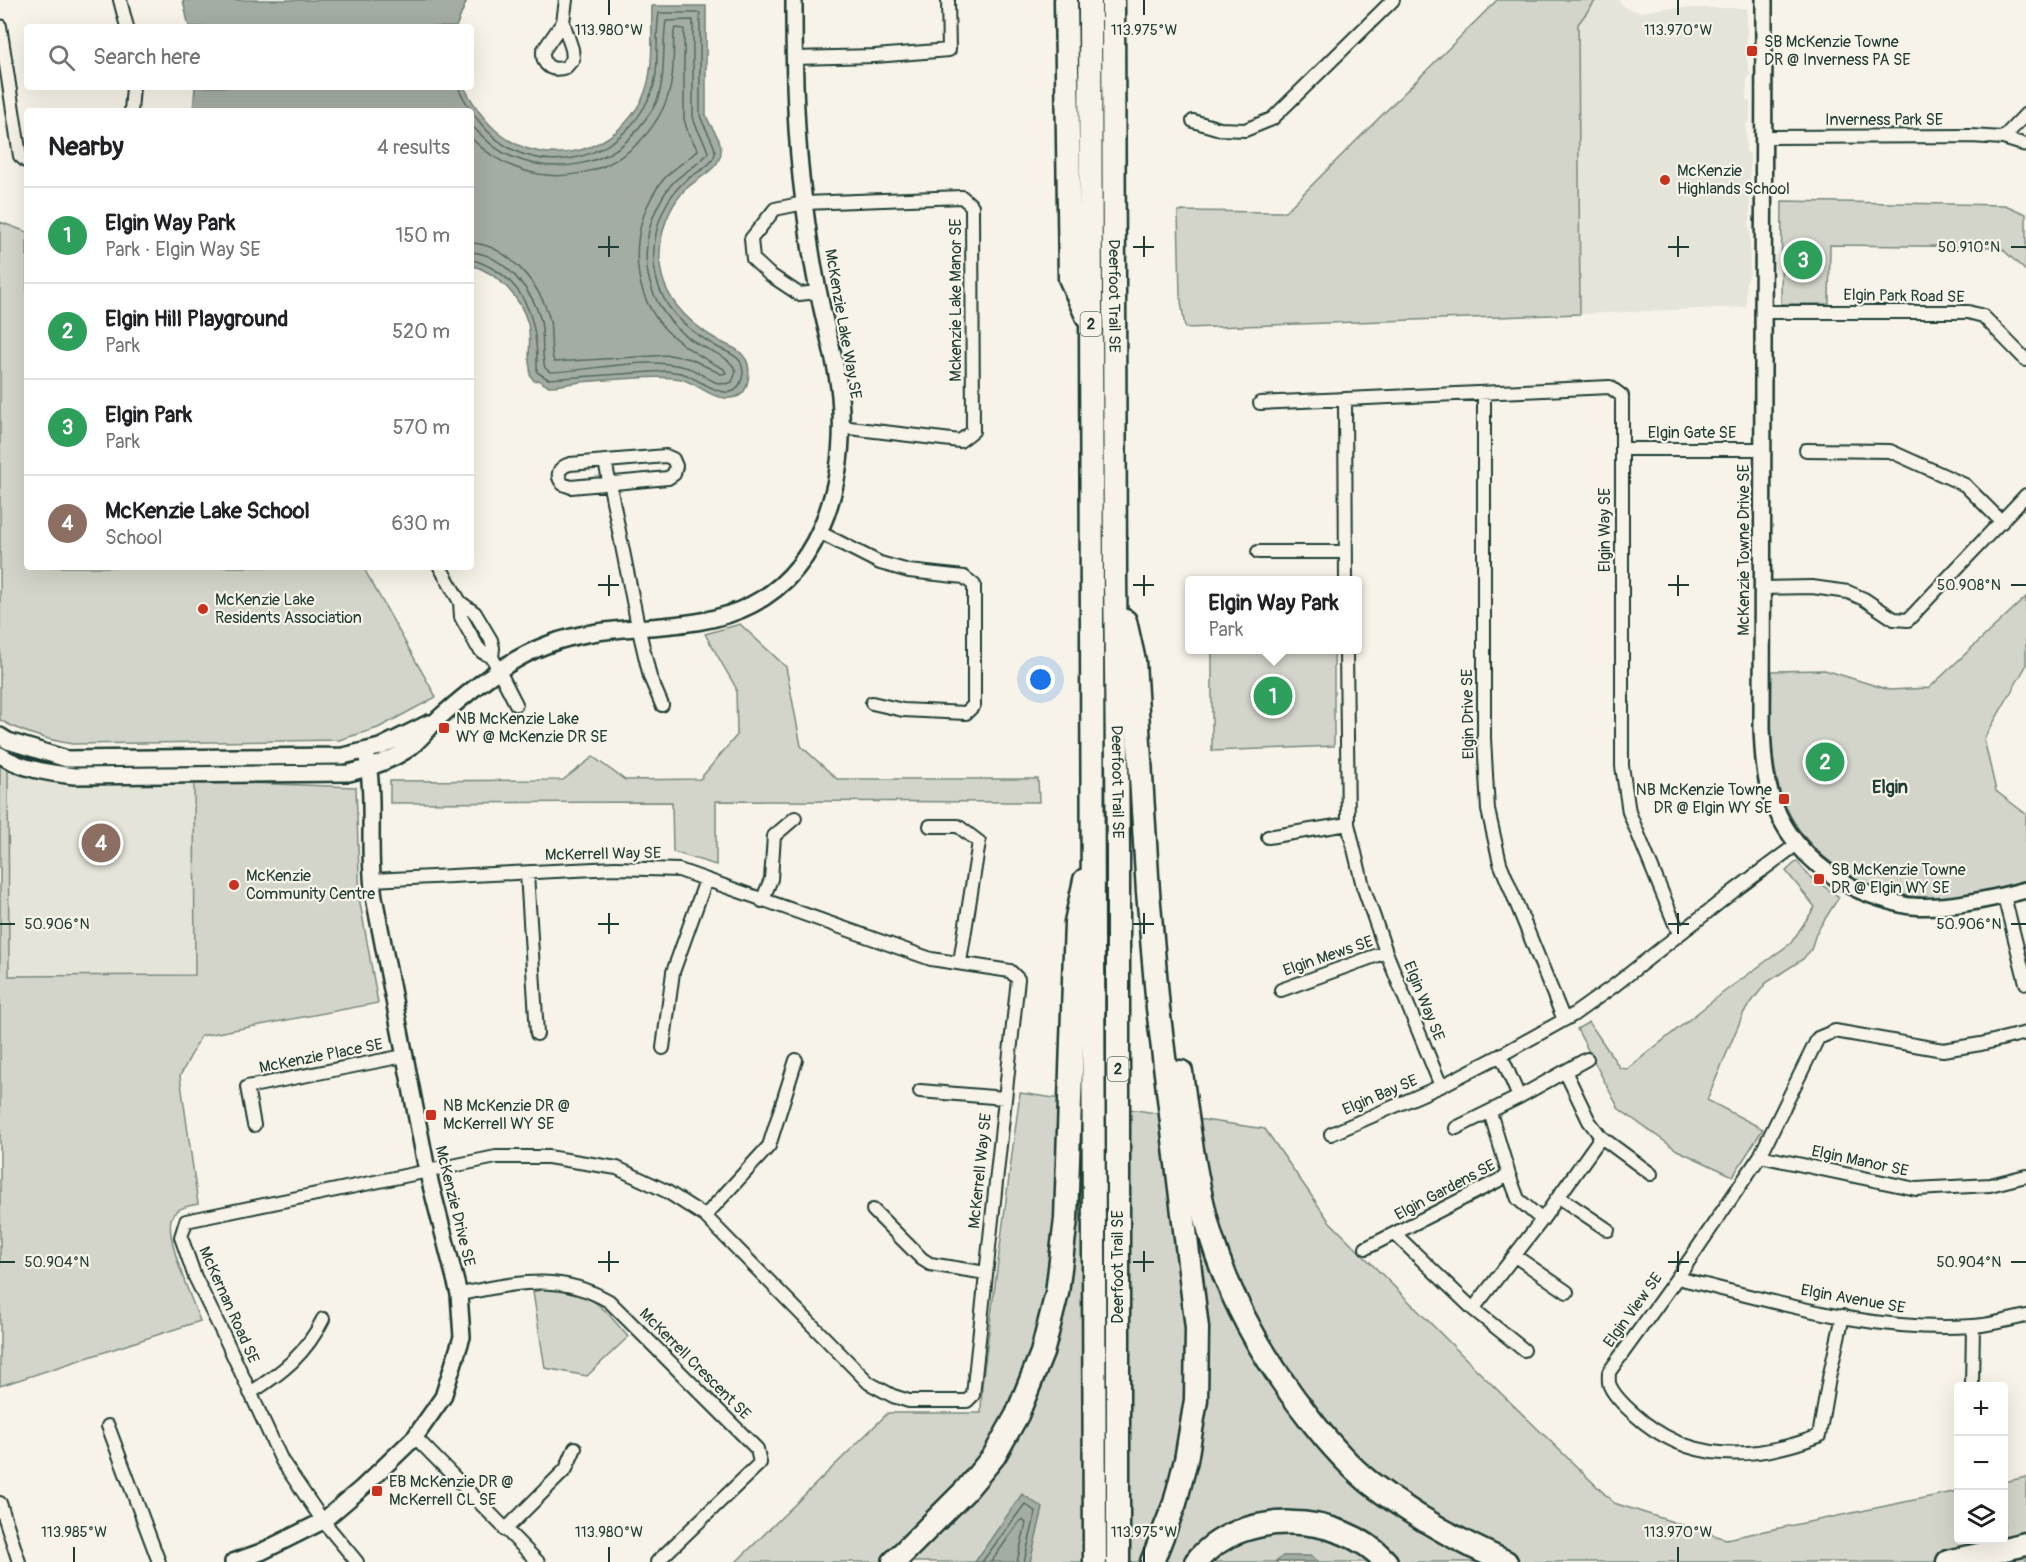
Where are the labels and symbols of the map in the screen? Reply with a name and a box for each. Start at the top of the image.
text: 113.980°W [575,21,643,40]
text: 113.975°W [1111,21,1177,40]
text: 113.970°W [1644,21,1713,40]
place label: SB McKenzie Towne DR @ Inverness PA SE [1764,32,1911,70]
marker: SB McKenzie Towne DR @ Inverness PA SE [1745,44,1759,58]
street label: Inverness Park SE [1825,110,1943,130]
place label: McKenzie Highlands School [1677,161,1790,199]
marker: McKenzie Highlands School [1658,173,1672,187]
street label: Mckenzie Lake Manor SE [946,218,966,382]
pin: 3 [1784,238,1822,282]
text: 50.910°N [1938,238,2000,257]
street label: Deerfoot Trail SE [1104,239,1124,353]
street label: McKenzie Lake Way SE [820,247,866,401]
street label: Elgin Park Road SE [1843,285,1965,307]
road number: 2 [1080,312,1102,336]
street label: Elgin Gate SE [1648,423,1736,443]
street label: McKenzie Towne Drive SE [1734,464,1754,636]
street label: Elgin Way SE [1595,488,1615,572]
text: 50.908°N [1937,576,2001,595]
place label: McKenzie Lake Residents Association [215,590,362,628]
marker: McKenzie Lake Residents Association [196,602,210,616]
your location [1026,665,1055,694]
street label: Elgin Drive SE [1457,668,1479,760]
pin: 1 [1254,674,1292,718]
place label: NB McKenzie Lake WY @ McKenzie DR SE [456,709,608,747]
marker: NB McKenzie Lake WY @ McKenzie DR SE [437,721,451,735]
street label: Deerfoot Trail SE [1107,725,1128,839]
pin: 2 [1806,740,1844,784]
district label: Elgin [1872,776,1908,799]
place label: NB McKenzie Towne DR @ Elgin WY SE [1636,780,1772,818]
marker: NB McKenzie Towne DR @ Elgin WY SE [1777,792,1791,806]
pin: 4 [82,820,120,866]
street label: McKerrell Way SE [545,843,661,865]
place label: SB McKenzie Towne DR @ Elgin WY SE [1831,860,1966,898]
place label: McKenzie Community Centre [246,866,375,904]
marker: SB McKenzie Towne DR @ Elgin WY SE [1812,872,1826,886]
marker: McKenzie Community Centre [227,878,241,892]
text: 50.906°N [24,915,90,934]
text: 50.906°N [1936,915,2002,934]
street label: Elgin Mews SE [1280,931,1376,981]
street label: Elgin Way SE [1399,958,1449,1044]
street label: McKenzie Place SE [257,1034,385,1078]
road number: 2 [1108,1057,1128,1081]
street label: Elgin Bay SE [1339,1070,1421,1120]
place label: NB McKenzie DR @ McKerrell WY SE [443,1096,570,1134]
marker: NB McKenzie DR @ McKerrell WY SE [424,1108,438,1122]
street label: McKerrell Way SE [964,1112,996,1230]
street label: Elgin Manor SE [1810,1141,1910,1181]
street label: McKenzie Drive SE [430,1144,480,1268]
street label: Elgin Gardens SE [1391,1155,1499,1225]
street label: Deerfoot Trail SE [1108,1210,1128,1324]
street label: McKernan Road SE [194,1244,264,1366]
text: 50.904°N [24,1253,90,1272]
text: 50.904°N [1936,1253,2002,1272]
street label: Elgin View SE [1599,1269,1667,1351]
street label: Elgin Avenue SE [1799,1280,1907,1318]
street label: McKerrell Crescent SE [635,1304,755,1424]
place label: EB McKenzie DR @ McKerrell CL SE [389,1472,514,1510]
marker: EB McKenzie DR @ McKerrell CL SE [370,1484,384,1498]
text: 113.985°W [41,1523,107,1542]
text: 113.980°W [575,1523,643,1542]
text: 113.975°W [1111,1523,1177,1542]
text: 113.970°W [1644,1523,1713,1542]

